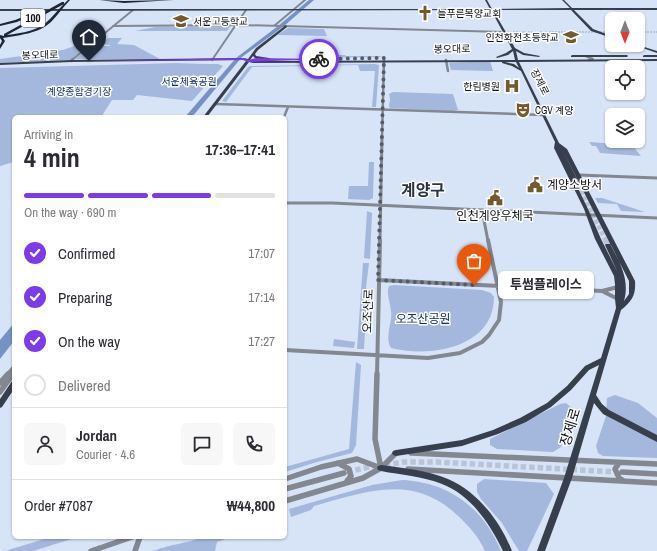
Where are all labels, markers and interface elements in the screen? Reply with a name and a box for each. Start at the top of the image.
church icon: 늘푸른목양교회 [416,4,434,22]
place label: 늘푸른목양교회 [437,7,501,20]
road number: 100 [21,9,45,27]
school or university icon: 서운고등학교 [172,12,190,30]
north arrow [605,12,645,52]
map controls [605,12,645,148]
place label: 서운고등학교 [193,15,248,28]
pin [72,20,106,61]
icon: home [78,26,100,48]
school or university icon: 인천화전초등학교 [562,28,580,46]
place label: 인천화전초등학교 [485,31,559,44]
courier [299,39,339,79]
street label: 봉오대로 [433,42,471,56]
street label: 봉오대로 [21,48,59,62]
icon: bike [308,48,330,70]
button: locate [605,60,645,100]
street label: 장제로 [528,67,552,97]
park label: 서운체육공원 [161,75,217,88]
hospital icon: 한림병원 [503,77,521,95]
place label: 한림병원 [463,80,500,93]
park label: 계양종합경기장 [47,85,111,98]
theatre icon: CGV 계양 [514,101,532,119]
place label: CGV 계양 [535,104,573,117]
button: layers [605,108,645,148]
text: Arriving in [24,126,73,143]
text: 17:36–17:41 [205,139,275,160]
text: 4 min [24,140,80,175]
public building icon: 계양소방서 [526,176,544,194]
place label: 계양소방서 [547,177,602,193]
district label: 계양구 [401,179,445,201]
public building icon: 인천계양우체국 [486,189,504,207]
text: On the way · 690 m [24,204,116,221]
place label: 인천계양우체국 [456,208,534,224]
icon: check [24,242,46,264]
text: Confirmed [58,243,115,264]
pin [457,244,491,285]
text: 17:07 [248,245,275,262]
icon: bag [463,250,485,272]
callout: 투썸플레이스 [498,271,594,299]
text: 투썸플레이스 [510,276,582,293]
icon: check [24,286,46,308]
text: Preparing [58,287,112,308]
text: 17:14 [248,289,275,306]
street label: 오조산로 [359,289,377,333]
park label: 오조산공원 [395,311,451,327]
icon: check [24,330,46,352]
text: On the way [58,331,120,352]
text: 17:27 [248,333,275,350]
text: Delivered [58,375,111,396]
street label: 장제로 [556,406,584,448]
button: person [24,423,66,465]
button: chat [181,423,223,465]
button: phone [233,423,275,465]
text: Jordan [76,425,117,446]
text: Courier · 4.6 [76,446,135,463]
text: Order #7087 [24,495,93,516]
text: ₩44,800 [227,495,275,516]

